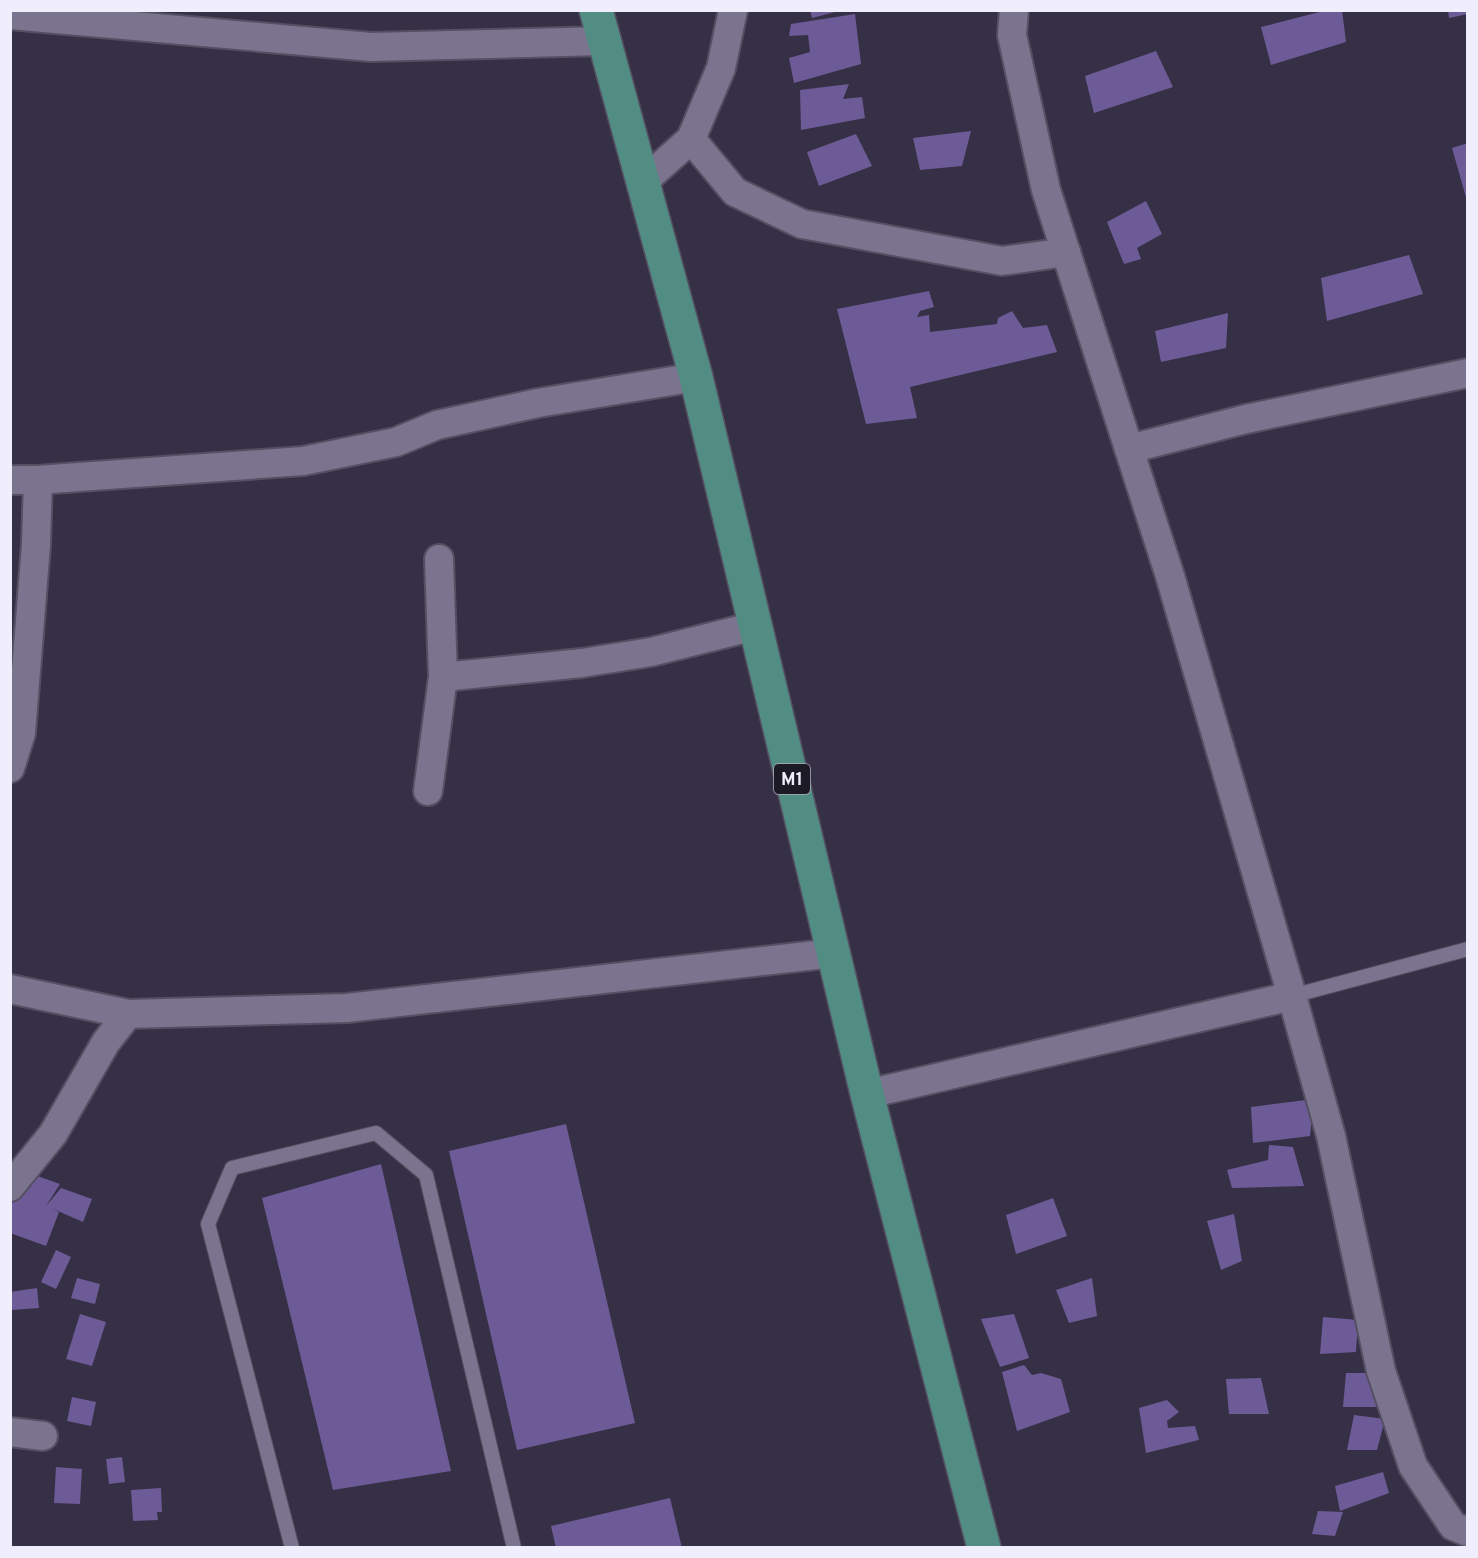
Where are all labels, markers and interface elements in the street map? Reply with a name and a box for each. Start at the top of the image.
road number: M1 [774,764,810,794]

